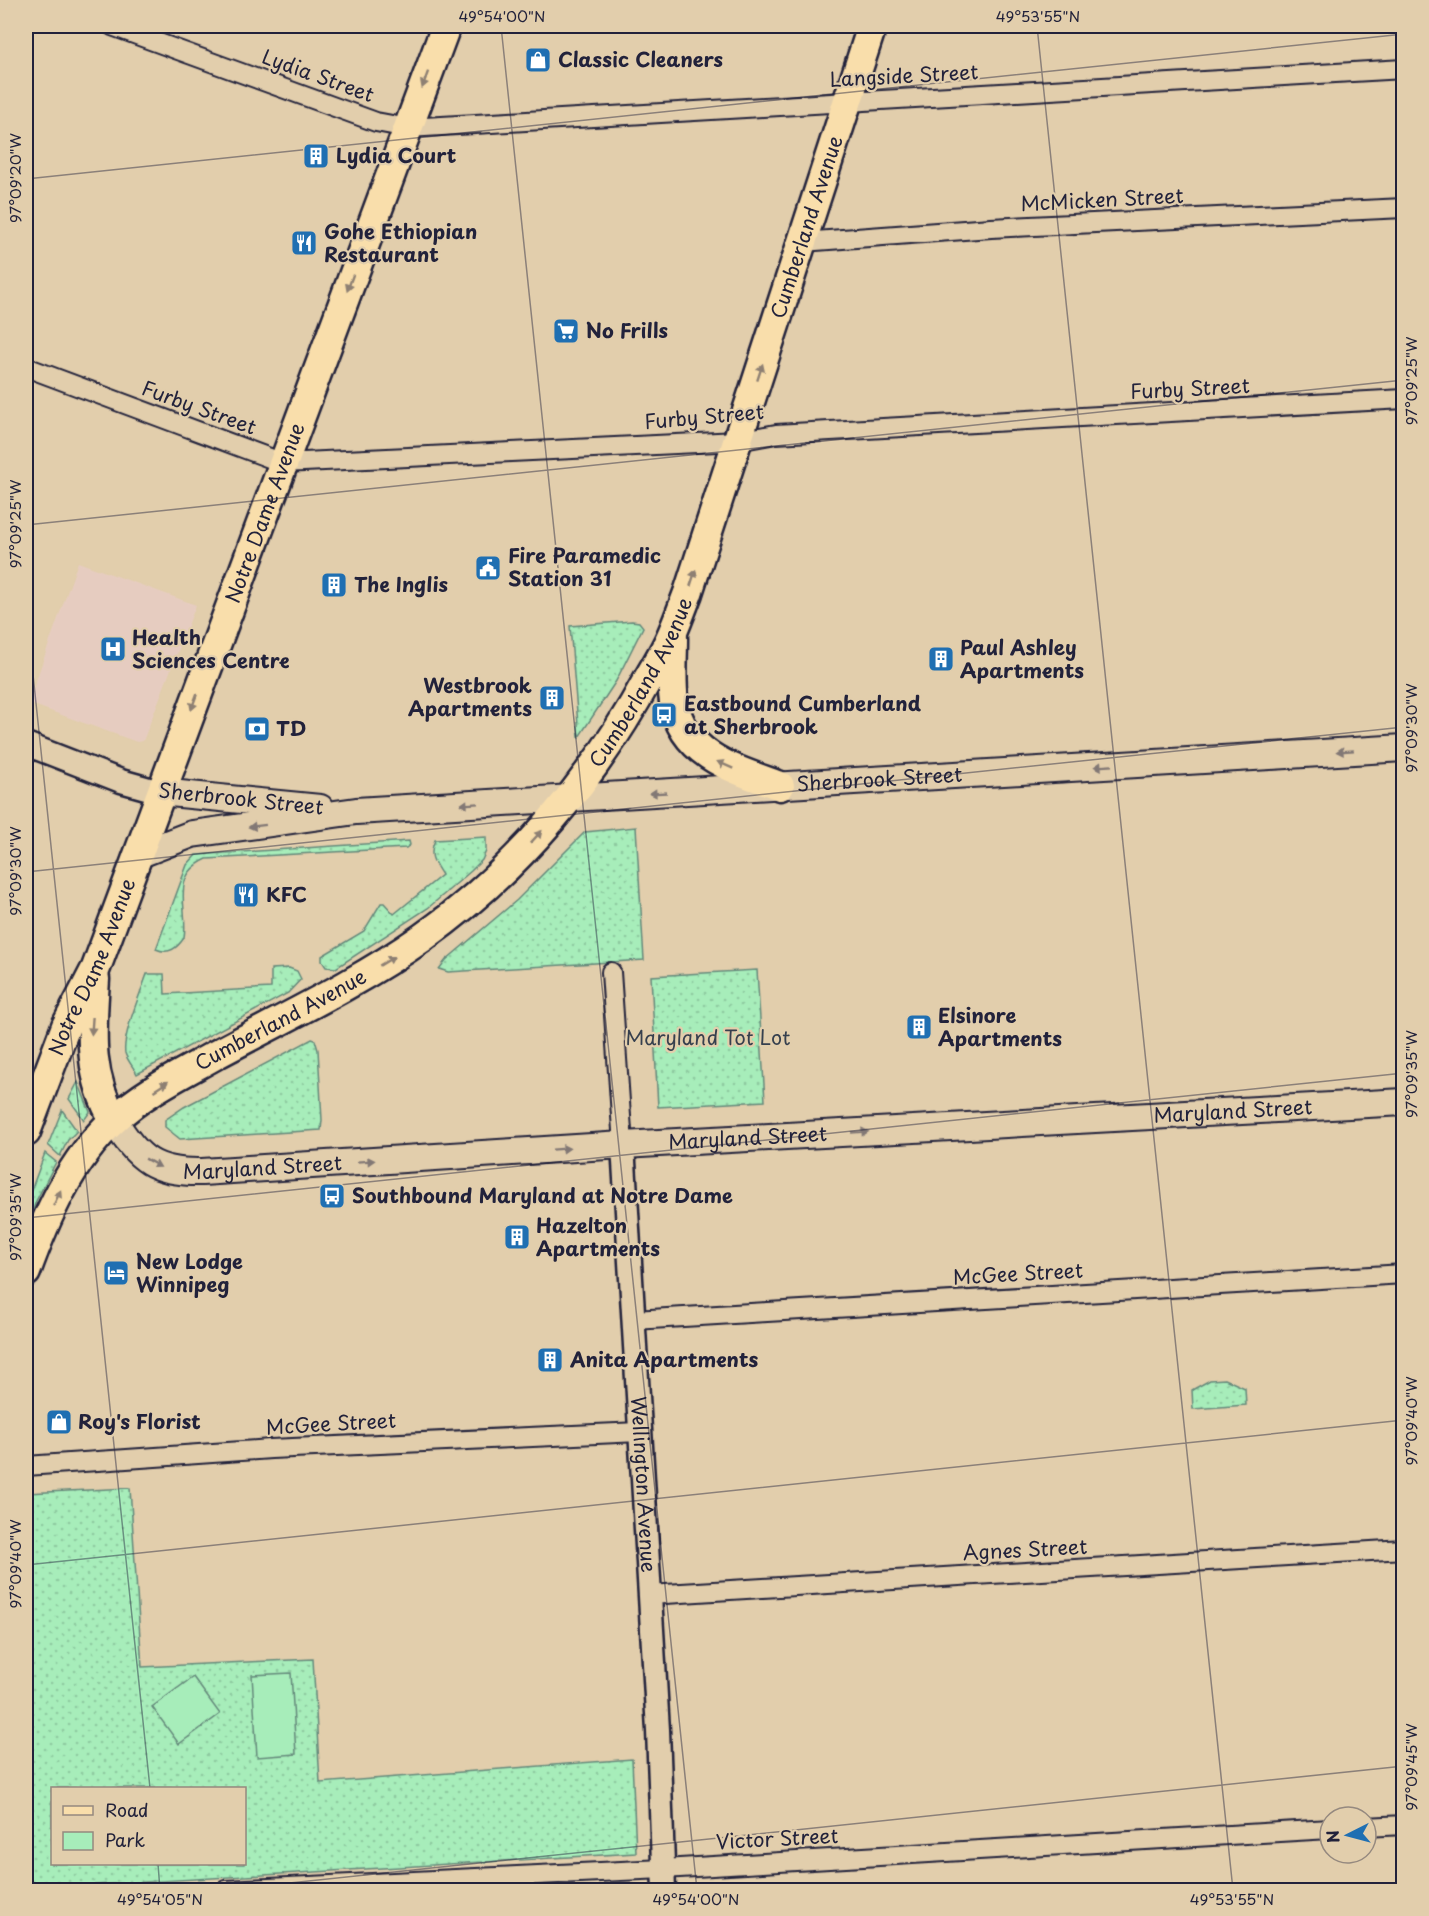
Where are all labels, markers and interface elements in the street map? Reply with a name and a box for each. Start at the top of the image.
text: 49°54'00"N [458,4,546,27]
text: 49°53'55"N [996,4,1080,27]
street label: Lydia Street [258,41,379,109]
place label: Classic Cleaners [558,44,724,74]
shop icon: Classic Cleaners [523,45,553,75]
street label: Langside Street [829,56,979,94]
one-way arrow [420,71,430,89]
street label: Cumberland Avenue [762,131,849,322]
text: 97°09'20"W [3,132,26,223]
place label: Lydia Court [336,140,457,170]
building icon: Lydia Court [301,141,331,171]
street label: McMicken Street [1020,180,1184,218]
place label: Gohe Ethiopian Restaurant [324,216,477,269]
restaurant icon: Gohe Ethiopian Restaurant [289,228,319,258]
one-way arrow [345,274,355,292]
place label: No Frills [586,315,668,345]
supermarket icon: No Frills [551,316,581,346]
text: 97°09'25"W [1399,336,1422,425]
one-way arrow [756,363,765,381]
street label: Furby Street [1129,370,1251,406]
street label: Furby Street [138,372,261,442]
street label: Furby Street [643,396,765,436]
street label: Notre Dame Avenue [217,418,311,607]
text: 97°09'25"W [3,479,26,568]
place label: Fire Paramedic Station 31 [508,540,661,593]
public building icon: Fire Paramedic Station 31 [473,553,503,583]
place label: The Inglis [354,569,449,599]
one-way arrow [688,569,698,587]
building icon: The Inglis [319,570,349,600]
street label: Cumberland Avenue [581,593,699,773]
place label: Health Sciences Centre [132,622,290,675]
place label: Paul Ashley Apartments [960,632,1084,685]
hospital icon: Health Sciences Centre [98,634,128,664]
building icon: Paul Ashley Apartments [926,644,956,674]
place label: Westbrook Apartments [408,670,532,723]
building icon: Westbrook Apartments [537,683,567,713]
text: 97°09'30"W [1399,683,1422,773]
place label: Eastbound Cumberland at Sherbrook [684,688,922,741]
one-way arrow [189,693,199,711]
bus stop icon: Eastbound Cumberland at Sherbrook [649,700,679,730]
place label: TD [276,713,306,743]
bank icon: TD [242,714,272,744]
one-way arrow [1336,747,1355,756]
street label: Sherbrook Street [796,759,963,798]
one-way arrow [716,760,734,770]
one-way arrow [1094,762,1113,771]
street label: Sherbrook Street [157,774,325,822]
one-way arrow [649,788,668,798]
one-way arrow [459,799,478,809]
one-way arrow [247,822,266,831]
text: 97°09'30"W [3,826,26,916]
one-way arrow [529,829,543,844]
street label: Notre Dame Avenue [40,874,142,1059]
place label: KFC [266,879,307,909]
restaurant icon: KFC [231,880,261,910]
one-way arrow [379,956,395,967]
street label: Cumberland Avenue [189,961,372,1078]
place label: Elsinore Apartments [938,1000,1062,1053]
building icon: Elsinore Apartments [904,1012,934,1042]
one-way arrow [88,1017,97,1036]
park label: Maryland Tot Lot [626,1022,790,1052]
text: 97°09'35"W [1399,1029,1422,1118]
one-way arrow [153,1081,169,1092]
street label: Maryland Street [1153,1091,1313,1130]
street label: Maryland Street [667,1118,828,1156]
one-way arrow [851,1127,870,1136]
one-way arrow [551,1144,570,1154]
street label: Maryland Street [183,1147,343,1186]
one-way arrow [357,1156,376,1166]
one-way arrow [145,1158,162,1168]
text: 97°09'35"W [3,1172,26,1261]
place label: Southbound Maryland at Notre Dame [352,1180,733,1210]
bus stop icon: Southbound Maryland at Notre Dame [317,1181,347,1211]
one-way arrow [52,1190,61,1207]
place label: Hazelton Apartments [536,1210,660,1263]
building icon: Hazelton Apartments [502,1222,532,1252]
place label: New Lodge Winnipeg [136,1246,243,1299]
street label: McGee Street [952,1255,1084,1291]
hotel icon: New Lodge Winnipeg [101,1258,131,1288]
place label: Anita Apartments [569,1344,759,1374]
building icon: Anita Apartments [535,1345,565,1375]
text: 97°09'40"W [1399,1376,1422,1466]
street label: Wellington Avenue [624,1395,665,1573]
street label: McGee Street [265,1405,397,1441]
place label: Roy's Florist [78,1406,201,1436]
shop icon: Roy's Florist [44,1407,74,1437]
text: 97°09'40"W [3,1519,26,1609]
street label: Agnes Street [962,1531,1088,1567]
text: 97°09'45"W [1399,1723,1422,1811]
legend [51,1787,246,1865]
text: Road [105,1796,149,1823]
north arrow [1318,1805,1378,1865]
street label: Victor Street [715,1820,839,1856]
text: Park [105,1826,145,1853]
text: N [1319,1829,1345,1844]
text: 49°54'05"N [117,1887,203,1910]
text: 49°54'00"N [652,1887,740,1910]
text: 49°53'55"N [1190,1887,1274,1910]

